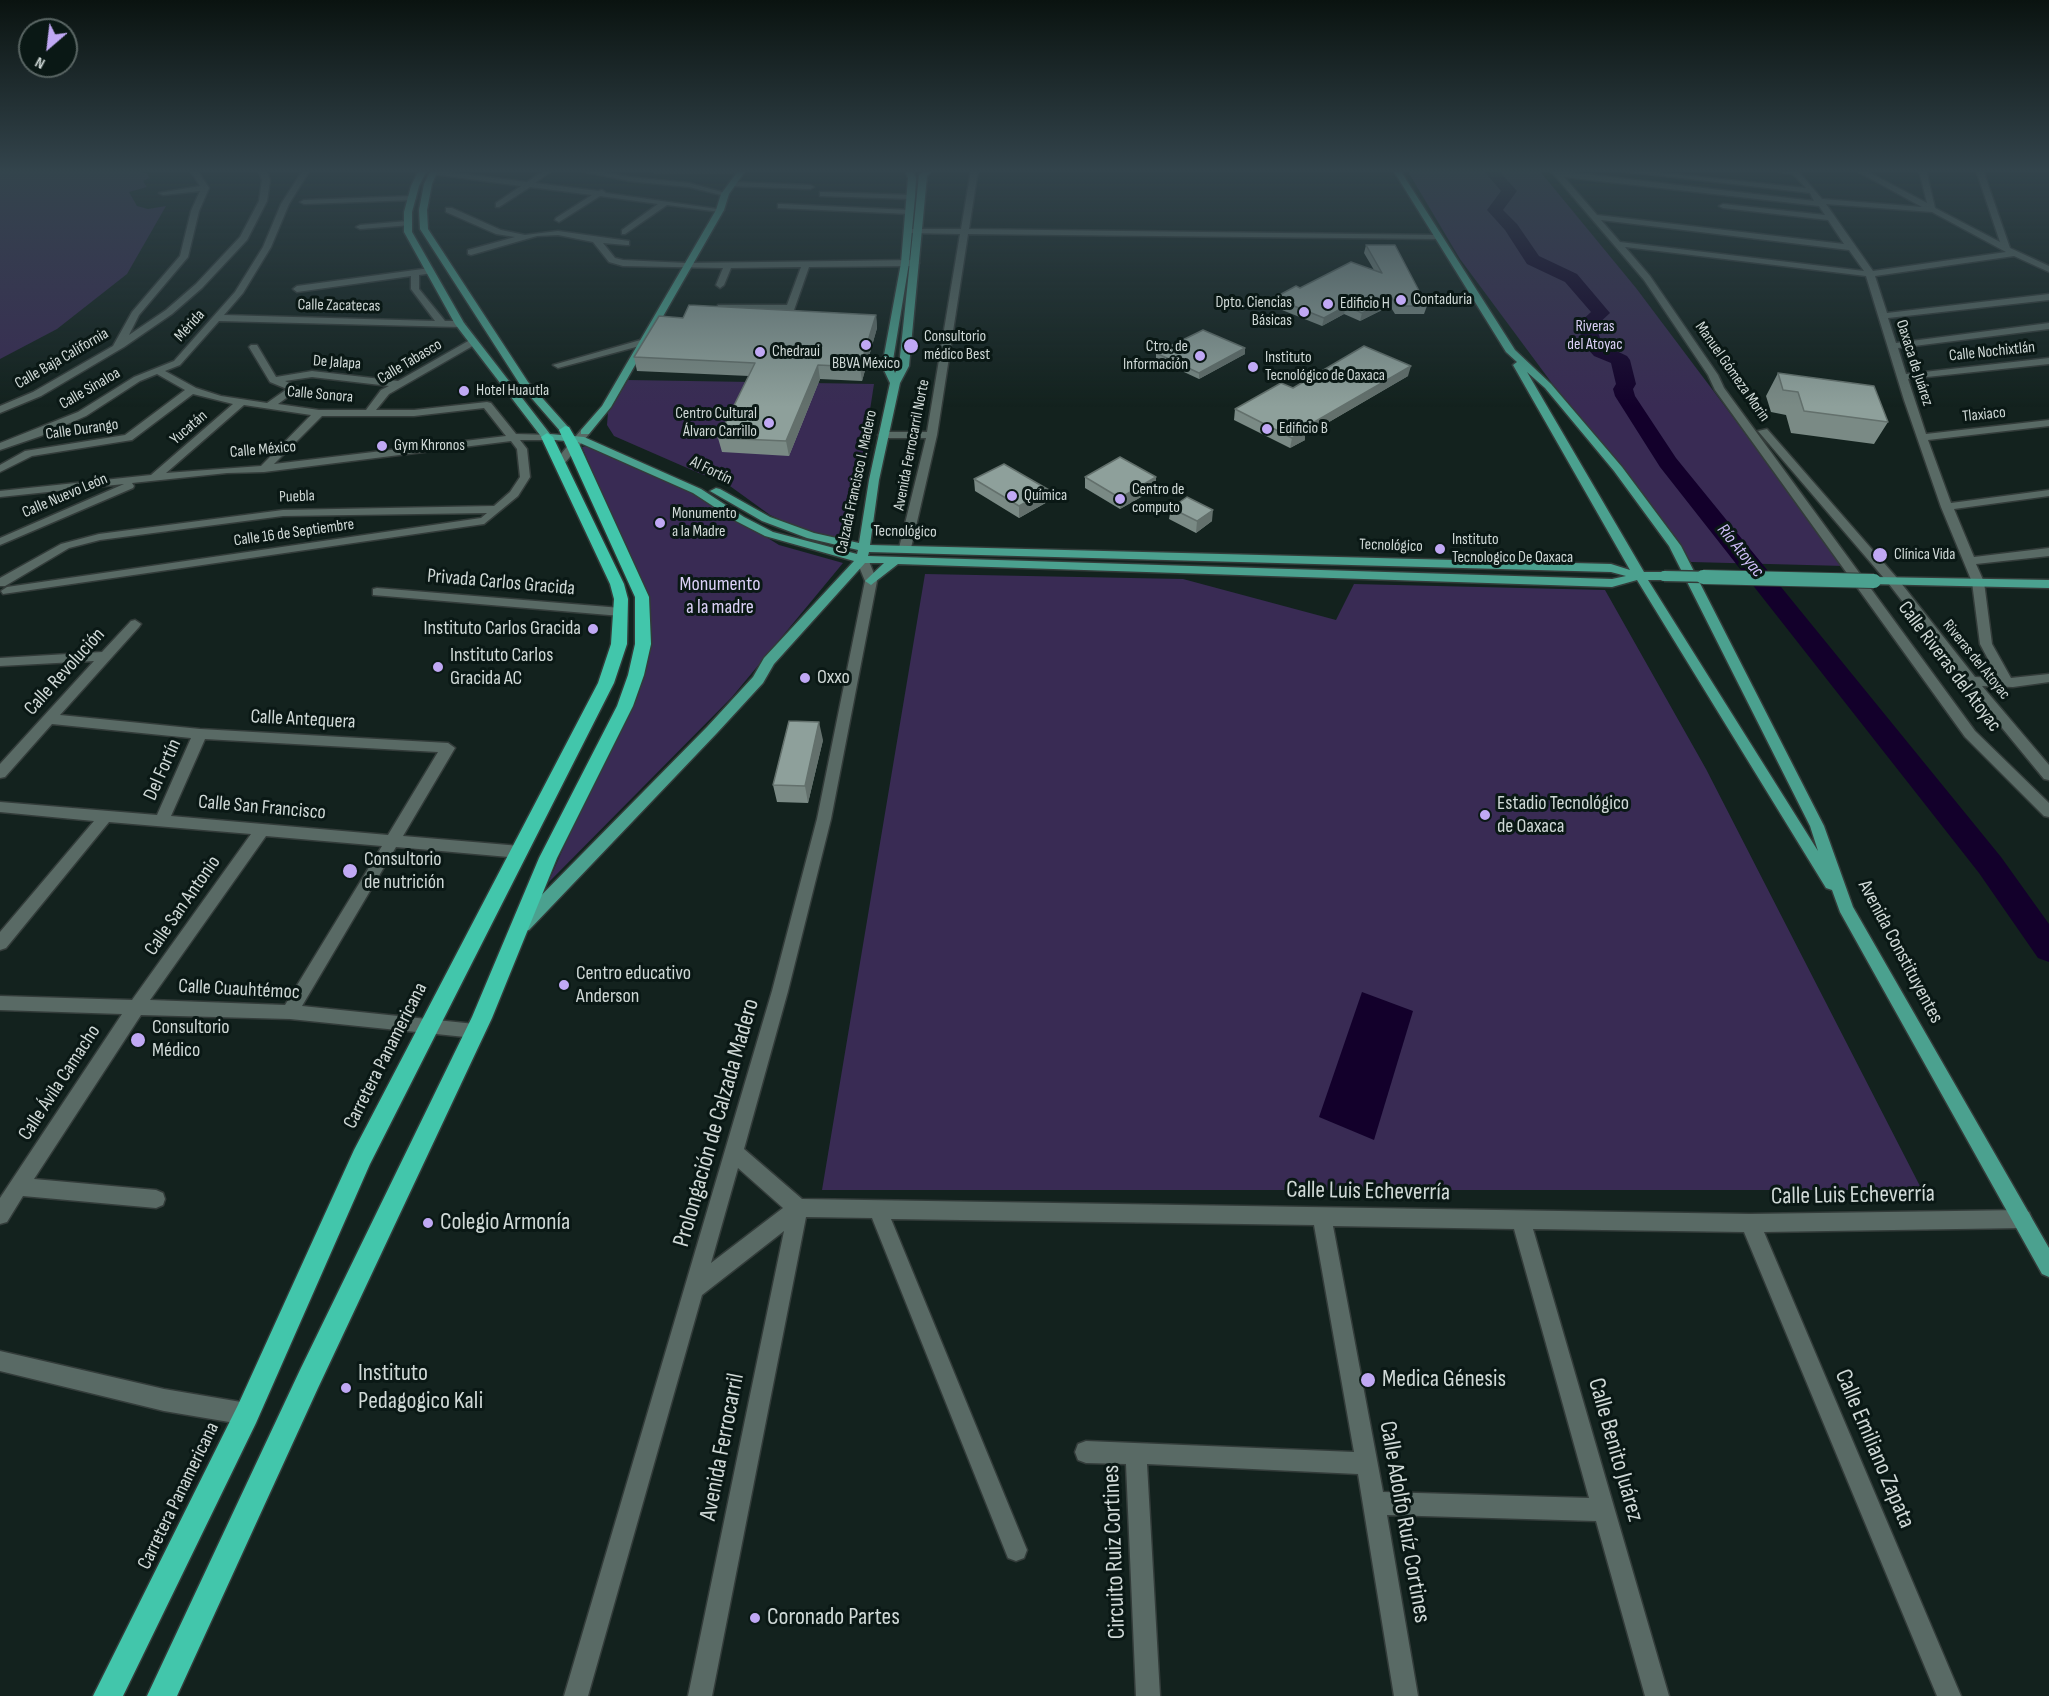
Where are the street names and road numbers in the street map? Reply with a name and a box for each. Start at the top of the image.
street label: Calle Zacatecas [297,296,381,316]
street label: Mérida [171,306,209,346]
street label: Manuel Gómeza Morin [1690,318,1774,426]
street label: Oaxaca de Juárez [1891,318,1937,408]
street label: Calle Baja California [12,324,112,394]
street label: Calle Tabasco [374,335,446,389]
street label: Calle Nochixtlán [1948,338,2036,366]
street label: De Jalapa [312,352,362,374]
street label: Calle Sinaloa [56,364,124,414]
street label: Avenida Ferrocarril Norte [890,378,934,512]
street label: Calle Sonora [286,383,354,407]
street label: Tlaxiaco [1961,403,2007,427]
street label: Yucatán [167,407,211,449]
street label: Calzada Francisco I. Madero [832,408,882,556]
street label: Calle Durango [44,415,120,445]
street label: Calle México [229,438,297,462]
street label: Al Fortín [687,453,735,489]
street label: Calle Nuevo León [20,469,110,523]
street label: Puebla [279,487,315,507]
street label: Calle 16 de Septiembre [233,515,355,551]
street label: Tecnológico [873,522,937,542]
street label: Tecnológico [1359,535,1423,557]
street label: Privada Carlos Gracida [426,565,576,601]
street label: Calle Riveras del Atoyac [1892,597,2006,737]
street label: Riveras del Atoyac [1938,616,2014,704]
street label: Calle Revolución [20,623,110,721]
street label: Calle Antequera [250,705,356,735]
street label: Del Fortín [139,736,187,804]
street label: Calle San Francisco [197,790,327,826]
street label: Calle San Antonio [140,852,226,960]
street label: Avenida Constituyentes [1852,876,1948,1028]
street label: Calle Cuauhtémoc [178,975,300,1005]
street label: Carretera Panamericana [339,979,433,1133]
street label: Prolongación de Calzada Madero [668,996,766,1250]
street label: Calle Ávila Camacho [14,1021,106,1145]
street label: Calle Luis Echeverría [1286,1176,1450,1208]
street label: Calle Luis Echeverría [1771,1180,1935,1212]
street label: Calle Emiliano Zapata [1828,1365,1920,1533]
street label: Avenida Ferrocarril [695,1371,751,1523]
street label: Calle Benito Juárez [1581,1375,1649,1525]
street label: Carretera Panamericana [133,1419,225,1573]
street label: Calle Adolfo Ruíz Cortines [1372,1419,1436,1625]
street label: Circuito Ruiz Cortines [1098,1464,1132,1640]

